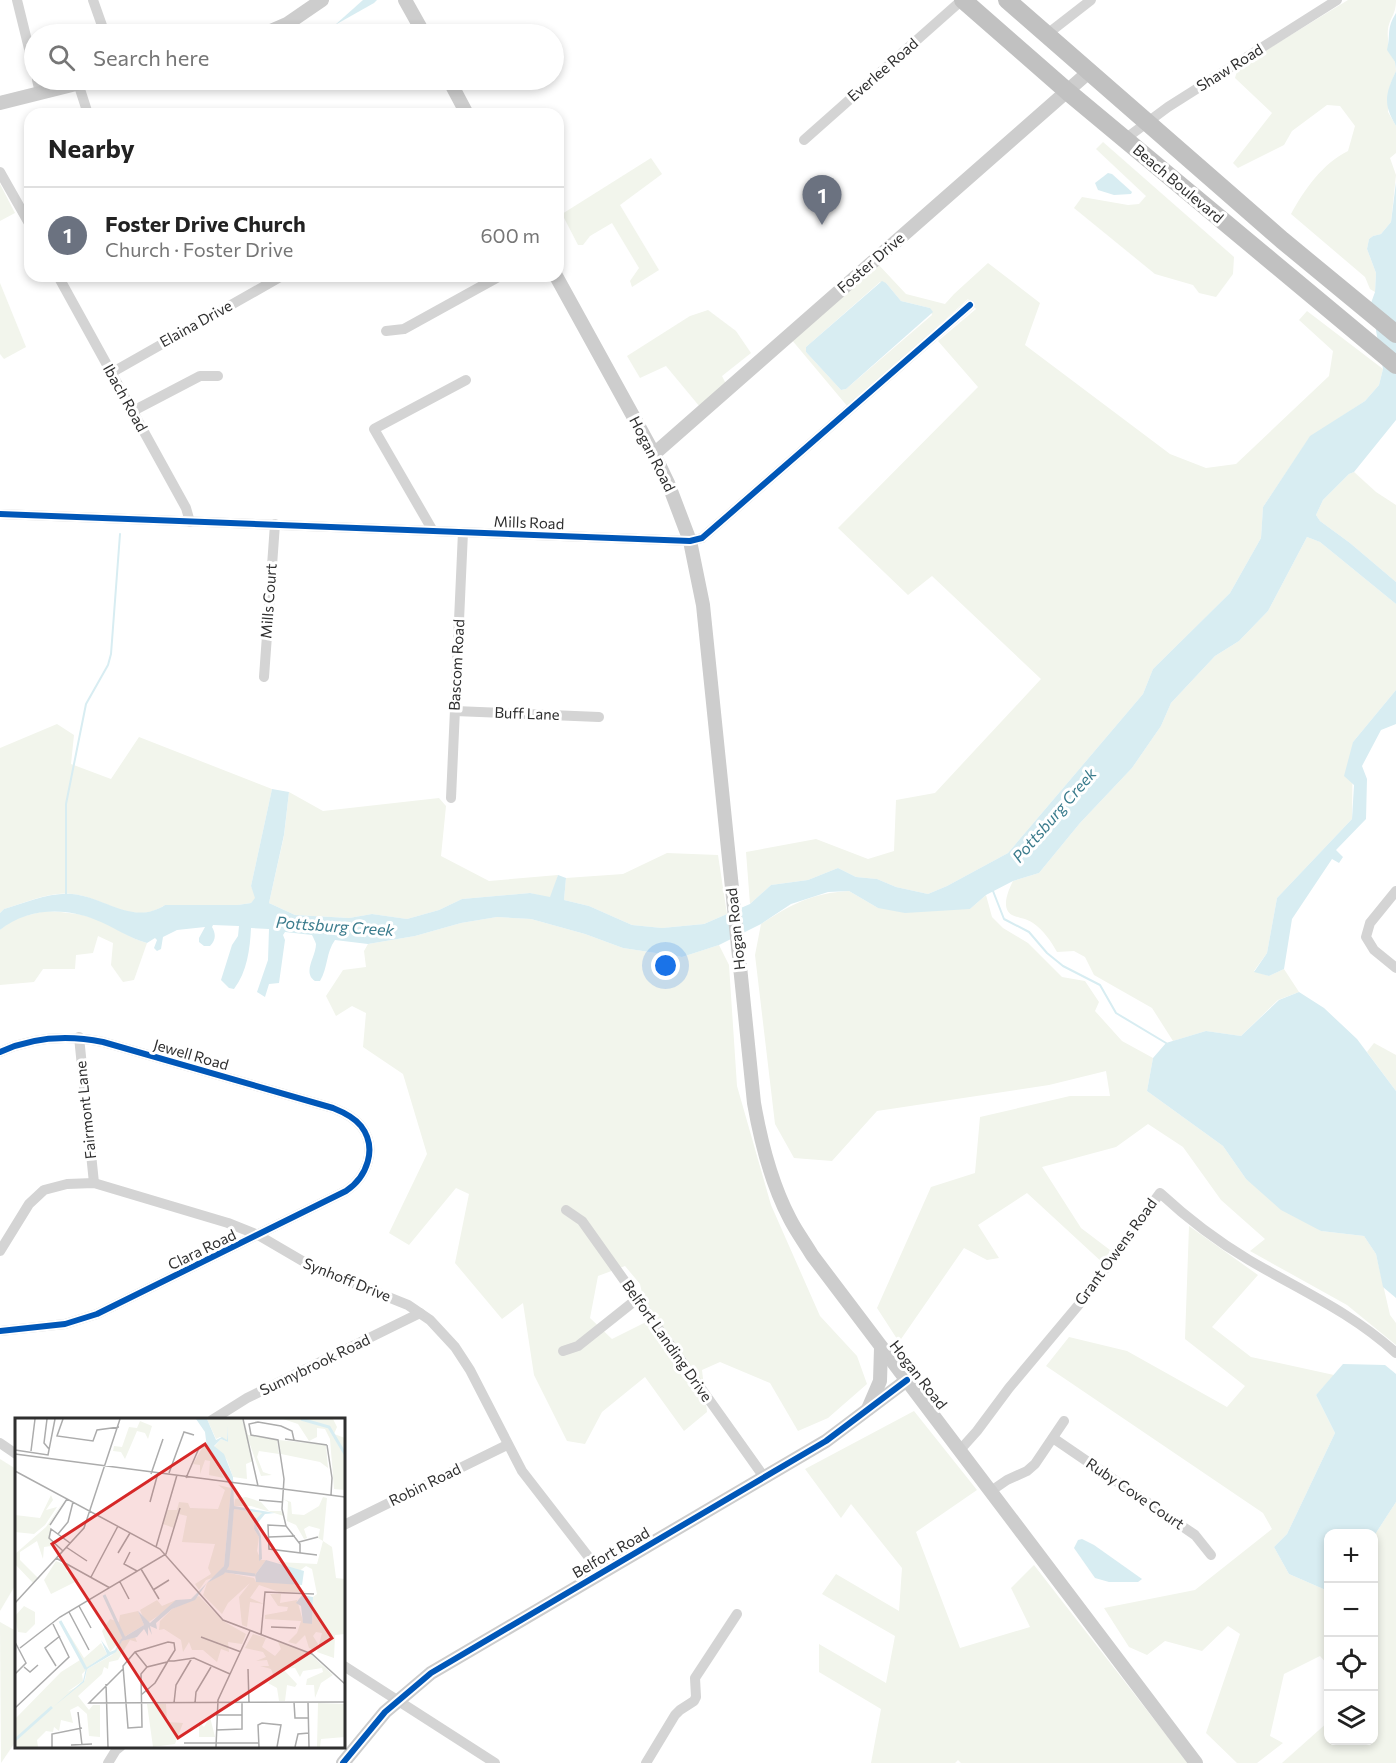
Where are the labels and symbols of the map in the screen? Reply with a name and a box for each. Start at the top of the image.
street label: Everlee Road [843,34,921,105]
street label: Shaw Road [1193,40,1266,95]
street label: Beach Boulevard [1130,140,1228,226]
pin: 1 [802,176,842,225]
street label: Foster Drive [833,228,908,296]
street label: Elaina Drive [156,296,235,350]
street label: Ibach Road [100,360,152,435]
street label: Hogan Road [626,413,680,494]
street label: Mills Road [493,512,565,532]
street label: Mills Court [256,563,280,639]
street label: Bascom Road [445,619,467,711]
street label: Buff Lane [494,703,560,723]
water label: Pottsburg Creek [1008,763,1100,866]
street label: Hogan Road [722,887,748,971]
water label: Pottsburg Creek [275,912,395,939]
your location [651,951,680,980]
street label: Jewell Road [152,1035,231,1073]
street label: Fairmont Lane [71,1060,99,1160]
street label: Grant Owens Road [1070,1195,1160,1308]
street label: Clara Road [165,1225,239,1273]
street label: Synhoff Drive [301,1253,394,1305]
street label: Belfort Landing Drive [619,1276,717,1405]
street label: Sunnybrook Road [256,1330,373,1399]
street label: Hogan Road [886,1336,951,1412]
inset map [15,1418,345,1748]
street label: Ruby Cove Court [1083,1454,1188,1533]
street label: Robin Road [386,1459,463,1509]
street label: Belfort Road [569,1523,652,1581]

